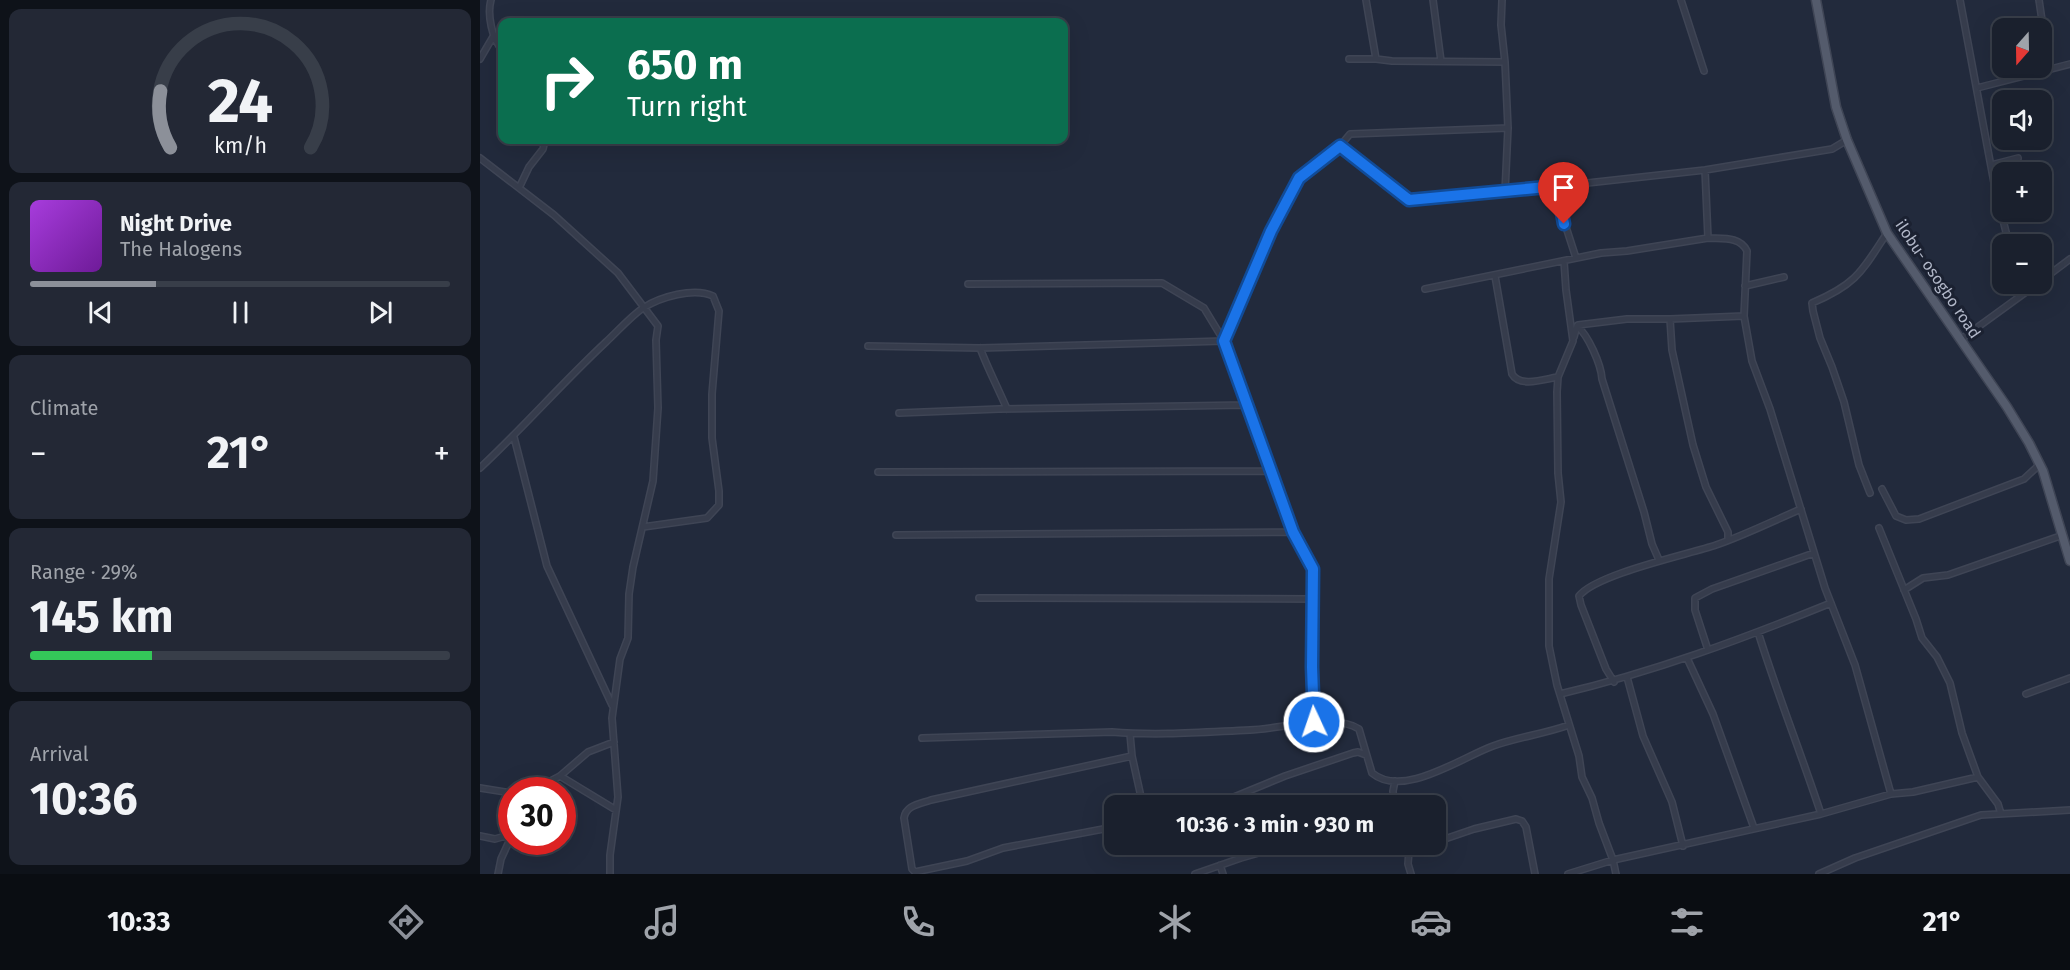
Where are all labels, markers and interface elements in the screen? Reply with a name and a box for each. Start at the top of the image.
north arrow [1992,18,2052,78]
map controls [1992,18,2052,294]
text: 650 m [627,40,743,90]
icon: right [528,42,606,120]
text: 24 [207,64,273,139]
button: sound [1992,90,2052,150]
text: Turn right [627,91,747,123]
text: km/h [213,133,267,159]
pin [1538,162,1589,224]
button: + [1992,162,2052,222]
icon: arrive [1547,171,1580,204]
text: Night Drive [120,210,232,237]
street label: ilobu- osogbo road [1891,216,1985,342]
button: − [1992,234,2052,294]
text: The Halogens [120,237,242,261]
icon: previous [84,296,117,329]
icon: pause [224,296,257,329]
icon: next [364,296,397,329]
text: Climate [30,396,98,420]
text: 21° [207,426,273,480]
text: − [30,434,47,474]
text: + [434,434,450,474]
text: Range · 29% [30,560,138,584]
text: 145 km [30,590,174,644]
position arrow [1282,690,1346,754]
text: Arrival [30,742,89,766]
text: 10:36 [30,772,138,826]
speed limit sign: 30 [498,777,576,855]
text: 10:36 · 3 min · 930 m [1176,811,1374,838]
icon: directions [385,901,427,943]
icon: music [641,901,683,943]
icon: phone [897,901,939,943]
icon: climate [1154,901,1196,943]
icon: car [1410,901,1452,943]
icon: filters [1666,901,1708,943]
text: 10:33 [107,906,170,938]
text: 21° [1923,906,1963,938]

